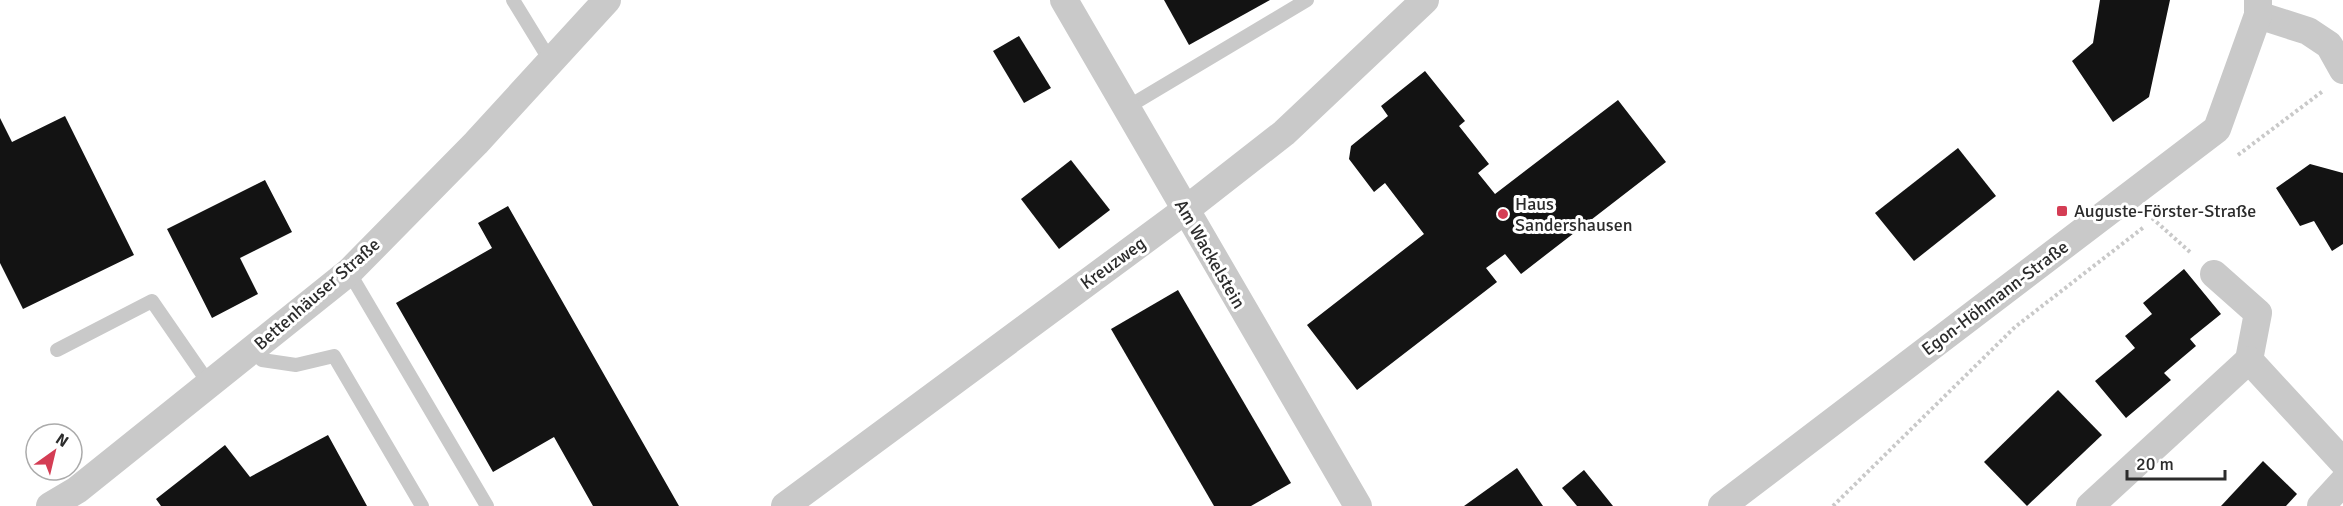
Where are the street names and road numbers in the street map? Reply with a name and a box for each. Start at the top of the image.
street label: Am Wackelstein [1170,196,1250,312]
street label: Kreuzweg [1076,232,1150,294]
street label: Bettenhäuser Straße [250,233,384,355]
street label: Egon-Höhmann-Straße [1917,236,2073,360]

